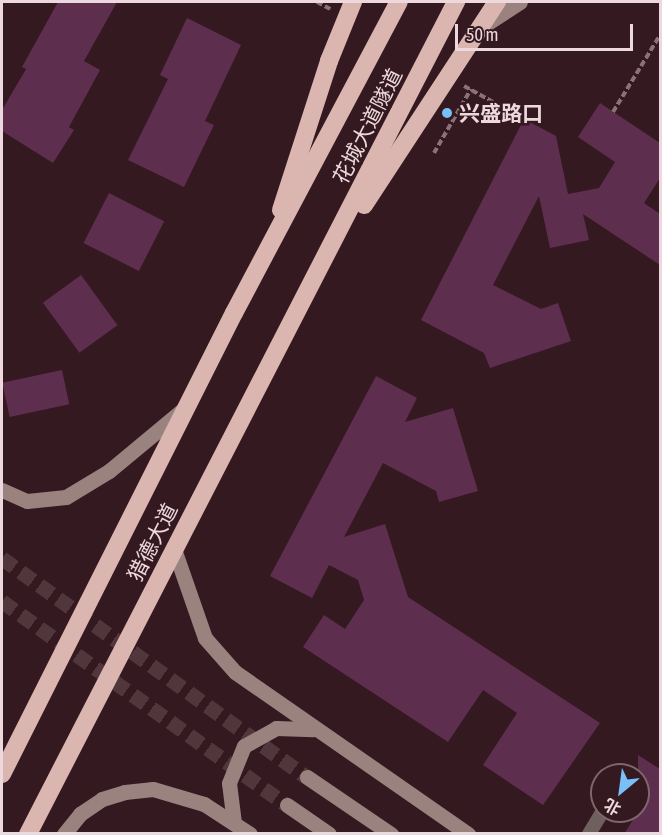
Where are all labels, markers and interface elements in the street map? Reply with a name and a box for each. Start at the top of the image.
scale bar [458,12,636,50]
text: 50 m [466,24,498,45]
street label: 花城大道隧道 [327,64,407,188]
place label: 兴盛路口 [459,100,543,126]
marker: 兴盛路口 [440,106,454,120]
street label: 猎德大道 [122,499,182,585]
north arrow [590,763,650,823]
text: 北 [601,795,624,819]

